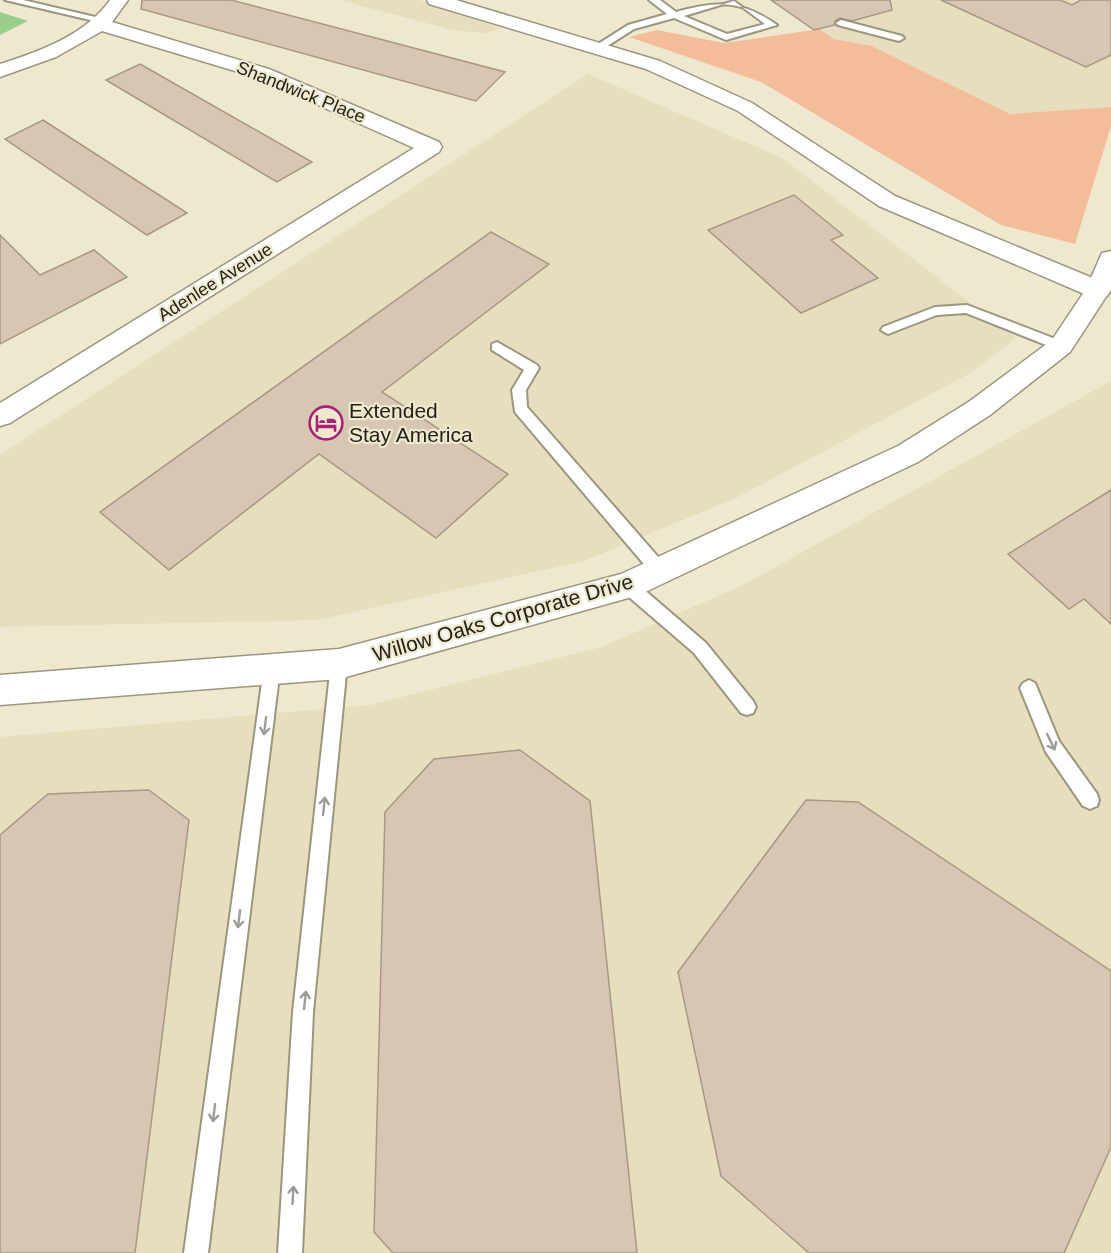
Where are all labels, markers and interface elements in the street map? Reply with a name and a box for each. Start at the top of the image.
street label: Shandwick Place [234,57,368,127]
street label: Adenlee Avenue [154,239,276,325]
place label: Extended Stay America [349,399,473,446]
hotel icon: Extended Stay America [308,405,344,441]
street label: Willow Oaks Corporate Drive [370,569,636,666]
one-way arrow [259,716,270,735]
one-way arrow [1046,733,1058,751]
one-way arrow [319,797,330,816]
one-way arrow [234,909,245,929]
one-way arrow [300,991,311,1010]
one-way arrow [208,1102,219,1122]
one-way arrow [288,1185,299,1205]

